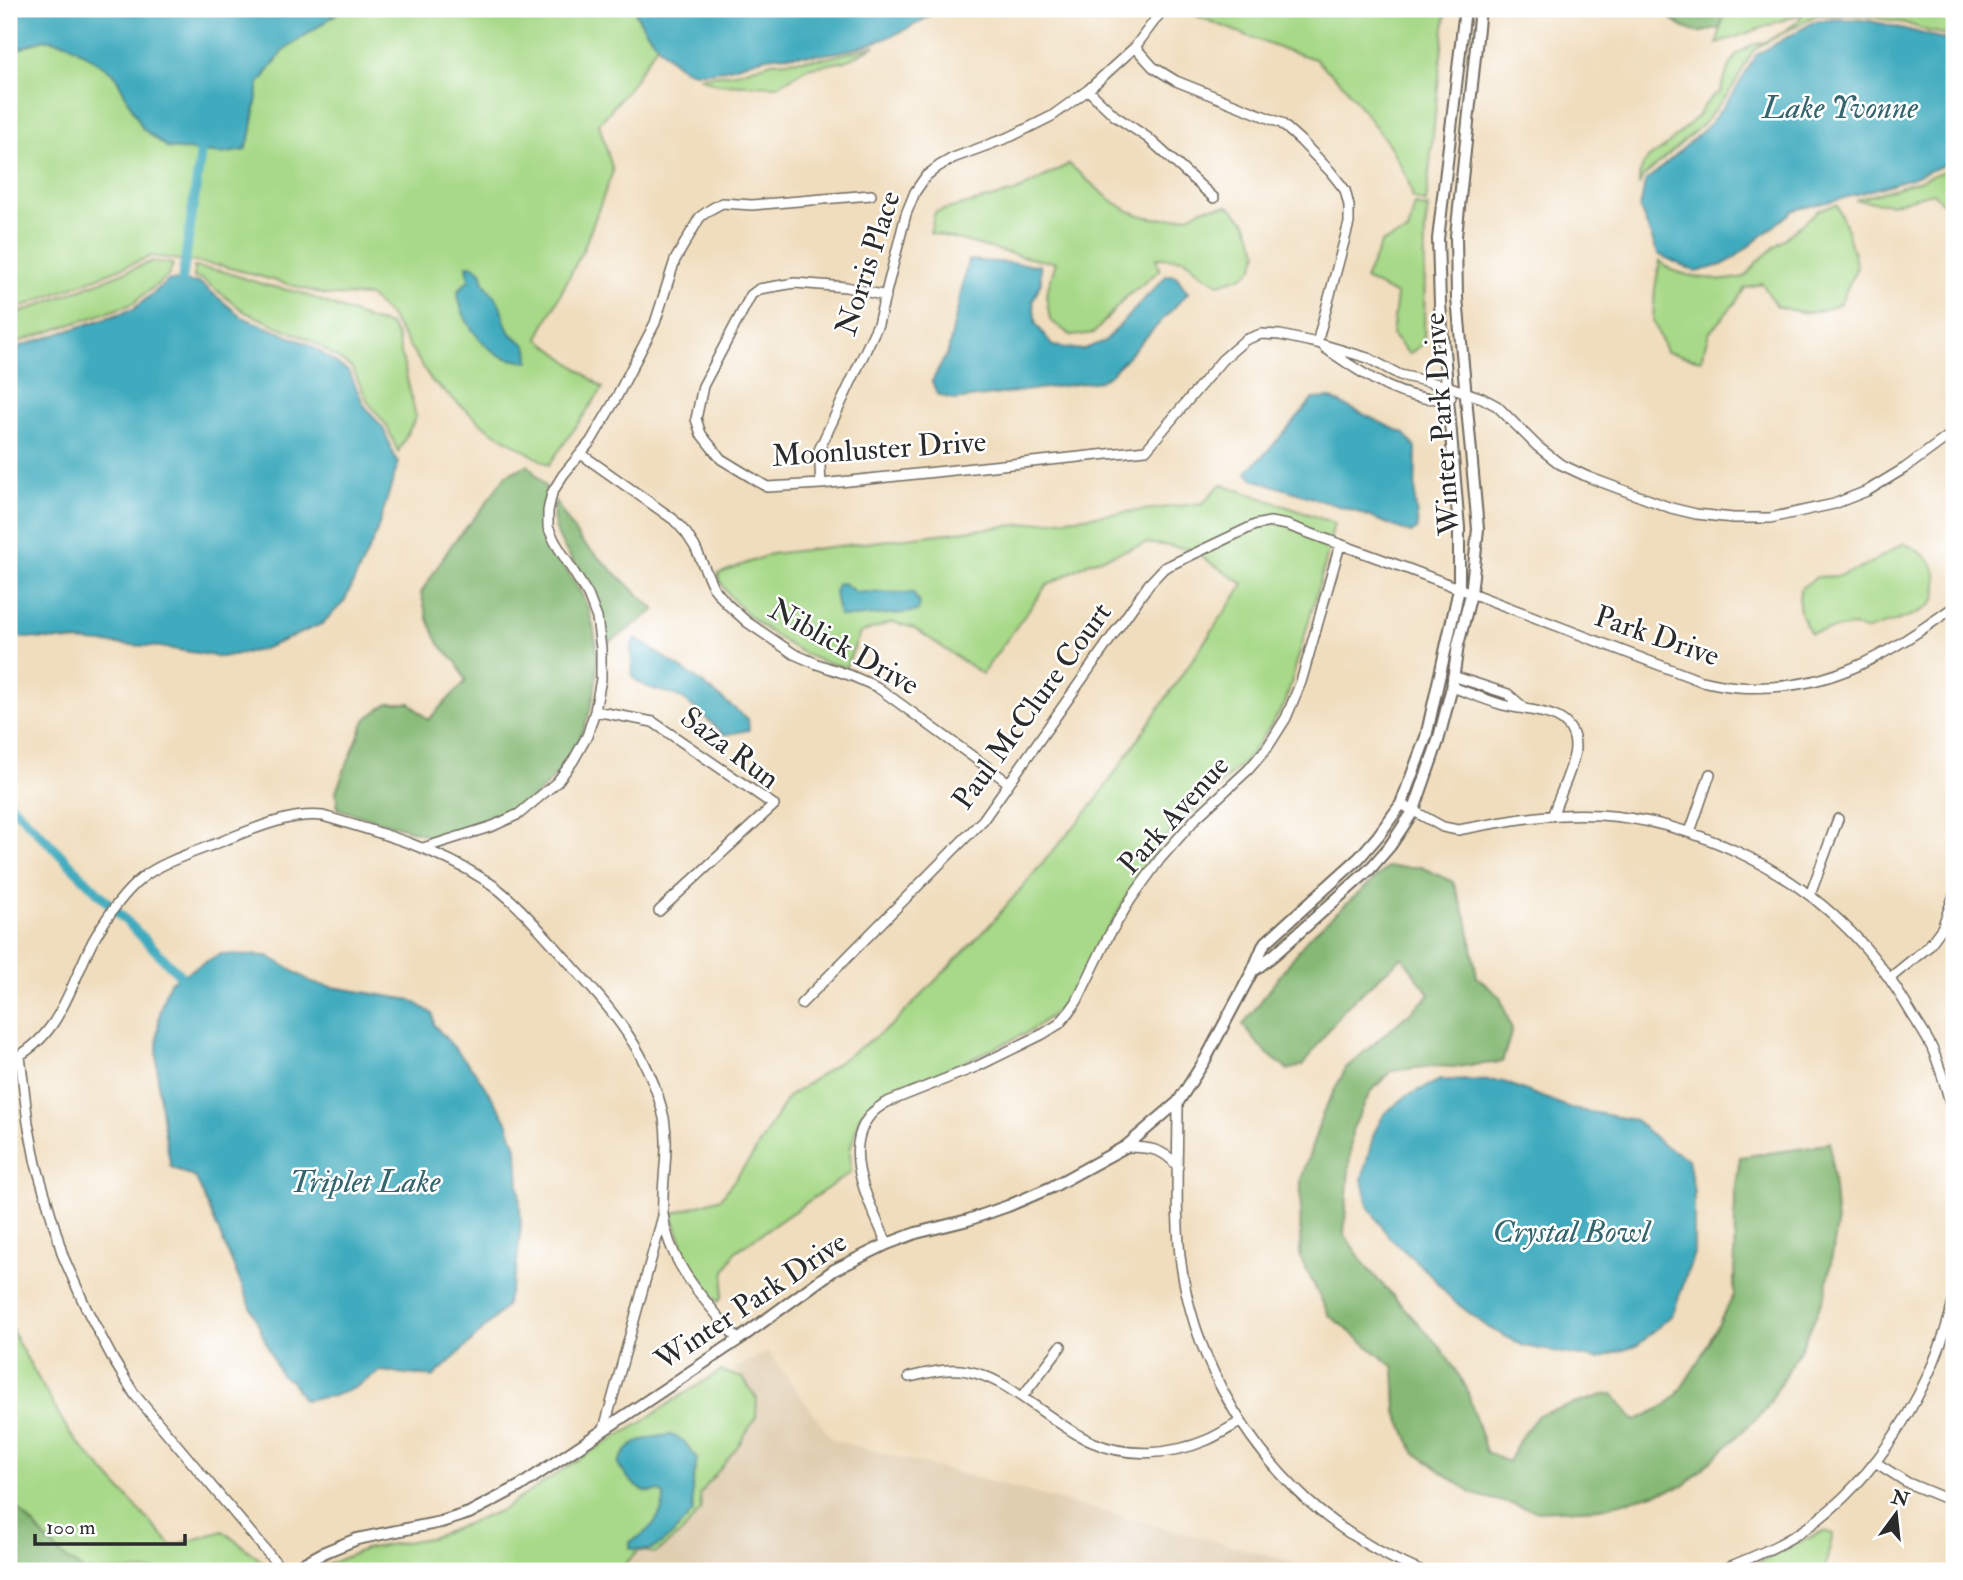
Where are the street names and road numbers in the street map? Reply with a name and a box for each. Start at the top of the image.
street label: Norris Place [827,186,909,340]
street label: Winter Park Drive [1416,311,1468,538]
street label: Moonluster Drive [771,423,987,475]
street label: Niblick Drive [762,591,926,703]
street label: Paul McClure Court [944,595,1120,817]
street label: Park Drive [1590,597,1724,675]
street label: Saza Run [673,699,787,797]
street label: Park Avenue [1111,748,1237,882]
street label: Winter Park Drive [647,1223,854,1379]

